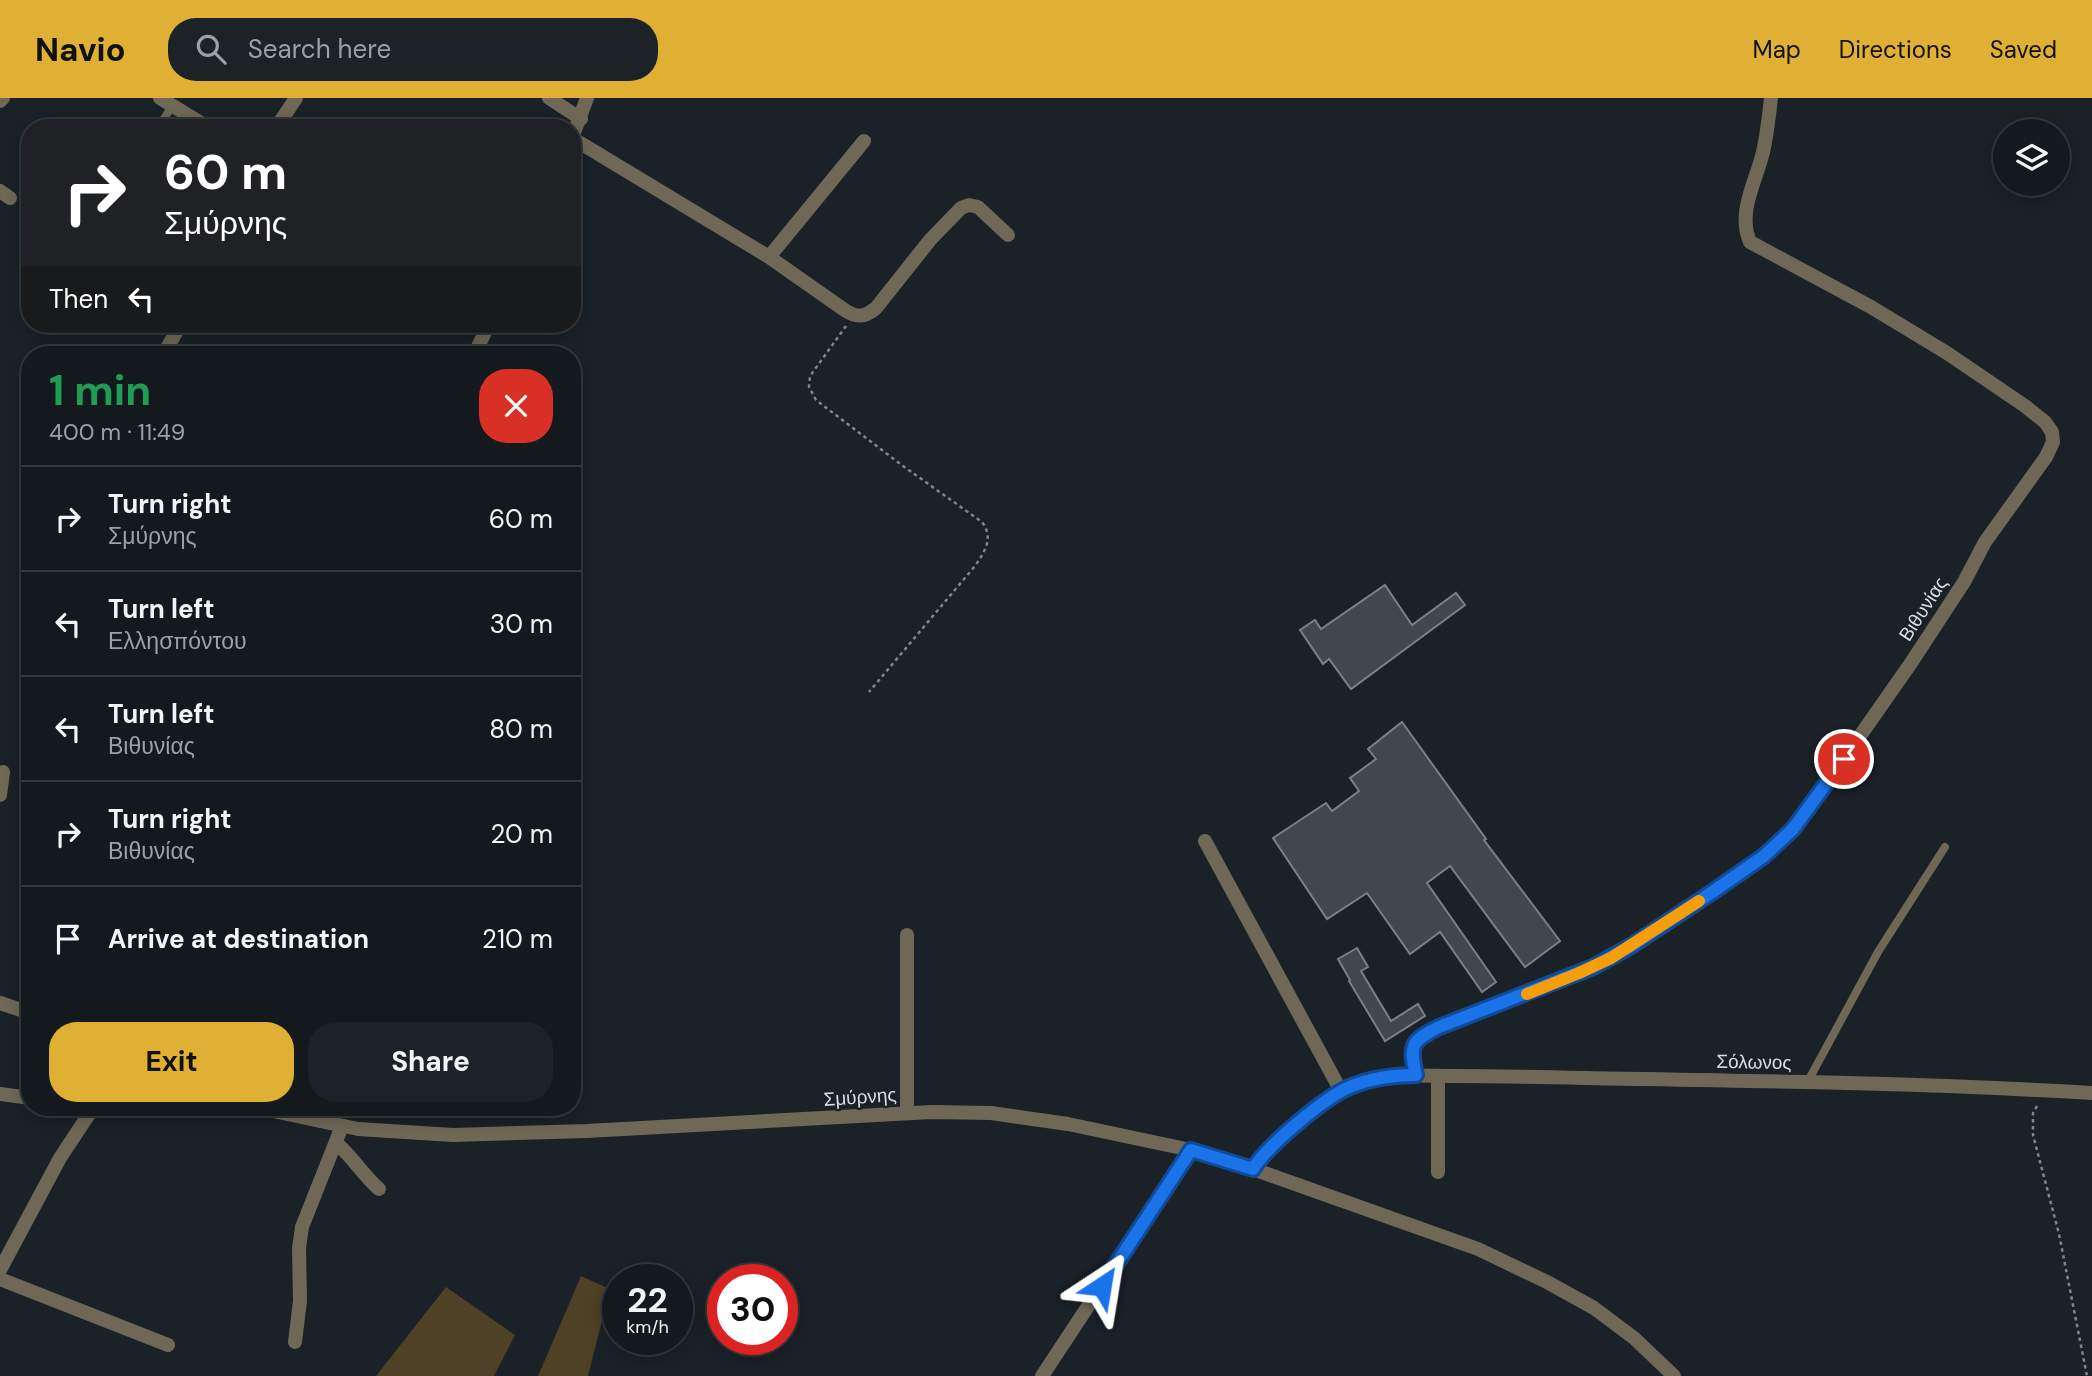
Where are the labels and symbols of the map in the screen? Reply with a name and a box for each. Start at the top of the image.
street label: Βιθυνίας [1893,572,1953,646]
pin [1814,729,1874,789]
street label: Σόλωνος [1716,1049,1792,1075]
street label: Σμύρνης [823,1082,897,1112]
position arrow [1065,1249,1139,1323]
speed limit sign: 30 [707,1264,798,1355]

